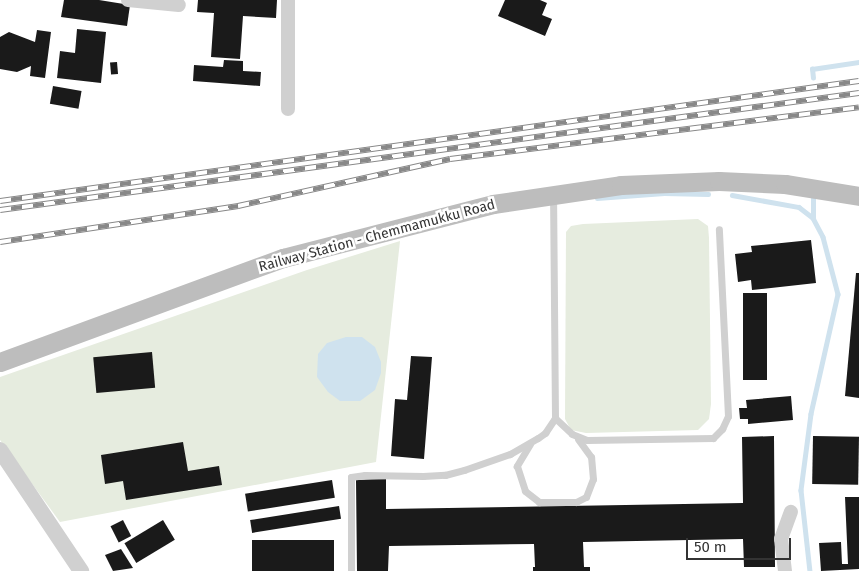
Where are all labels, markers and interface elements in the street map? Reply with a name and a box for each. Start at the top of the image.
street label: Railway Station - Chemmamukku Road [257,196,497,276]
scale bar [689,528,794,560]
text: 50 m [694,538,727,556]

